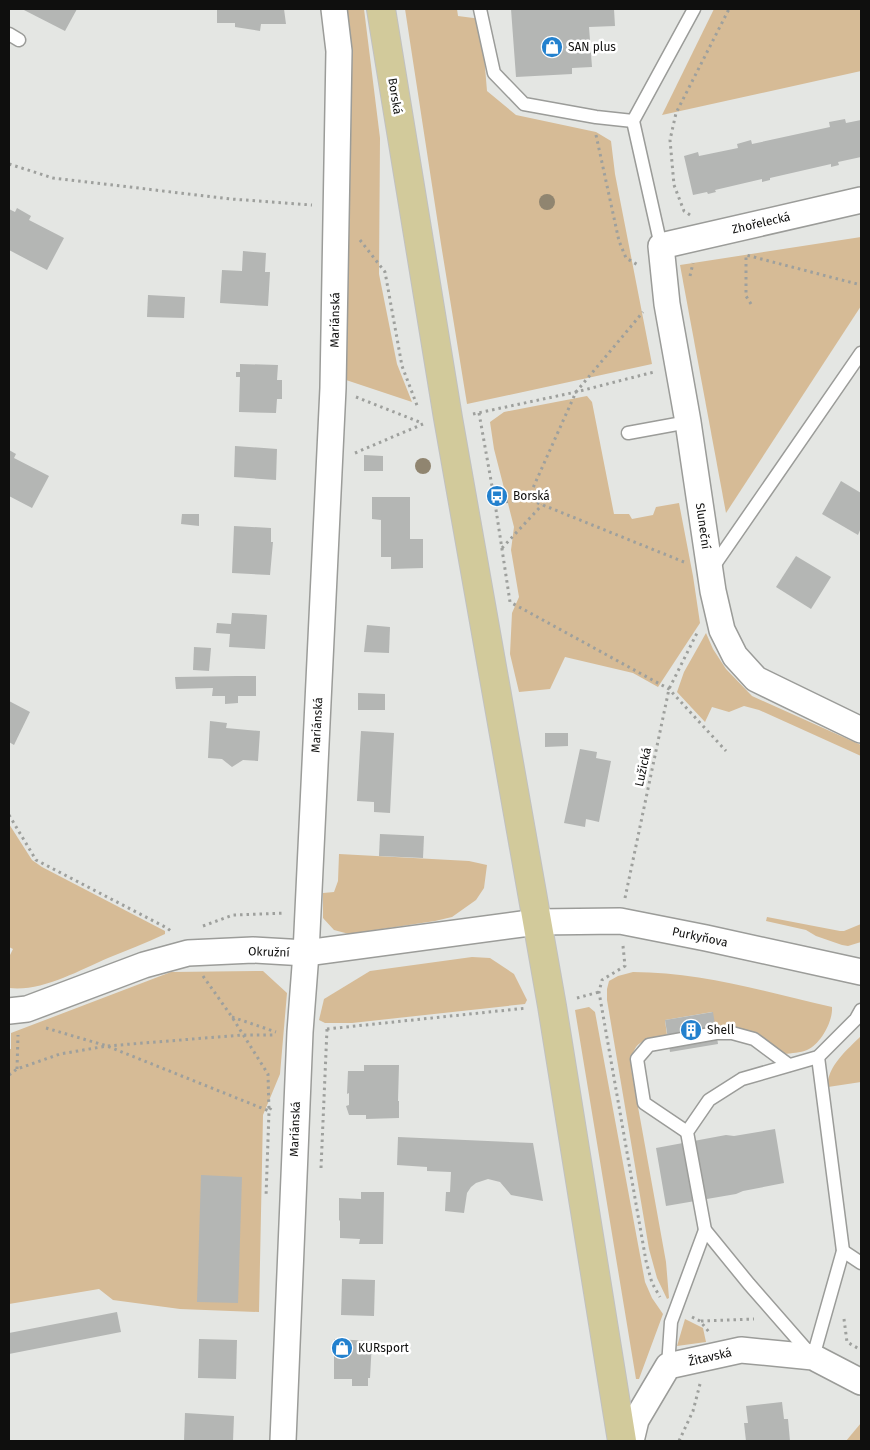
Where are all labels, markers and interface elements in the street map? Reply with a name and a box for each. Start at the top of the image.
shop icon: SAN plus [540,35,564,59]
place label: SAN plus [568,40,616,54]
street label: Borská [385,77,405,115]
street label: Zhořelecká [731,210,791,236]
street label: Mariánská [328,292,342,348]
bus stop icon: Borská [485,484,509,508]
place label: Borská [513,489,550,503]
street label: Sluneční [693,502,713,551]
street label: Mariánská [309,697,325,753]
street label: Lužická [632,746,654,788]
street label: Purkyňova [671,924,729,950]
street label: Okružní [248,944,291,960]
building icon: Shell [679,1018,703,1042]
place label: Shell [707,1023,735,1037]
street label: Mariánská [287,1101,303,1157]
shop icon: KURsport [330,1336,354,1360]
place label: KURsport [358,1341,410,1355]
street label: Žitavská [687,1344,733,1369]

